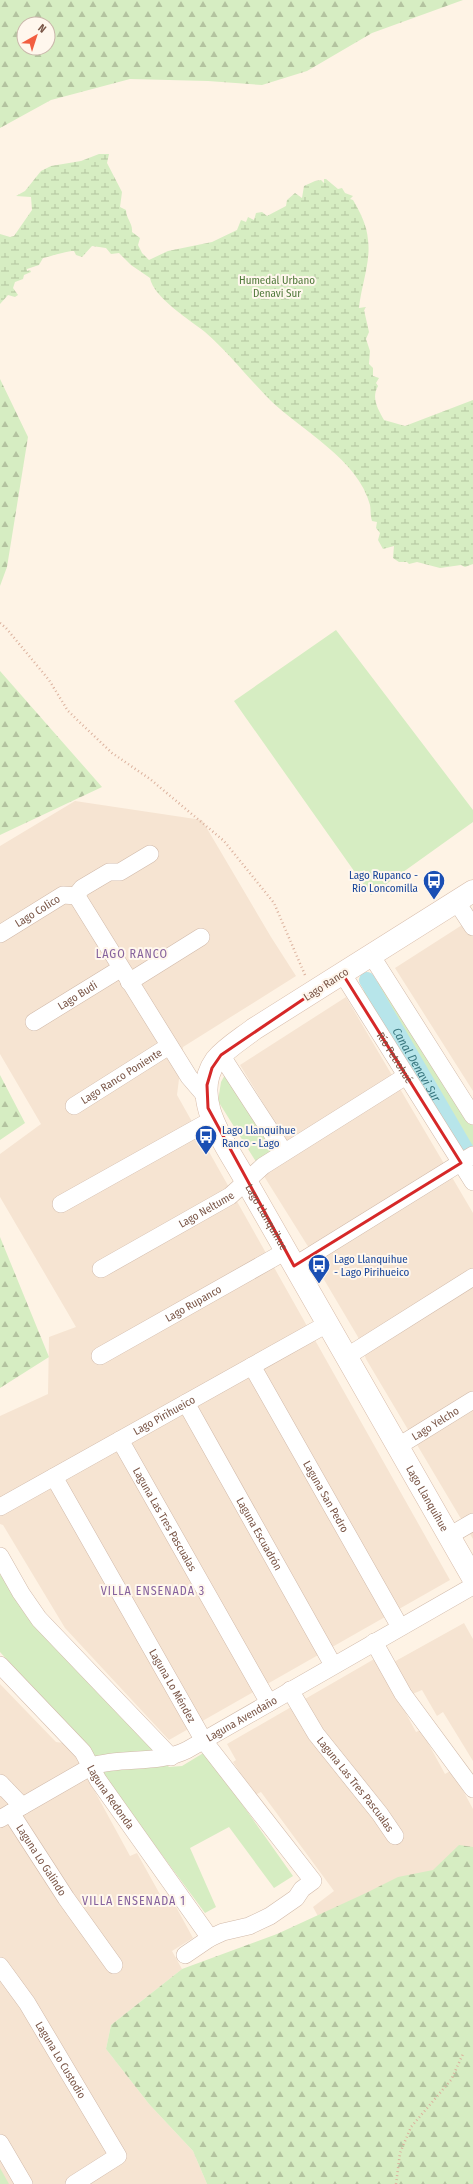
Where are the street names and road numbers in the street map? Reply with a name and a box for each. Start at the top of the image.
street label: Lago Colico [13,892,63,930]
street label: Lago Ranco [301,965,351,1004]
street label: Lago Budi [56,978,100,1013]
street label: Río Petrohué [374,1030,416,1086]
street label: Lago Ranco Poniente [79,1046,165,1107]
street label: Lago Llanquihue [242,1182,290,1253]
street label: Lago Neltume [176,1189,237,1231]
street label: Lago Rupanco [163,1283,224,1325]
street label: Lago Pirihueico [131,1393,198,1438]
street label: Lago Yelcho [410,1404,462,1443]
street label: Laguna San Pedro [300,1459,351,1535]
street label: Lago Llanquihue [403,1463,451,1534]
street label: Laguna Las Tres Pascualas [130,1465,199,1574]
street label: Laguna Escuadrón [233,1495,285,1573]
street label: Laguna Lo Méndez [146,1647,198,1726]
street label: Laguna Avendaño [204,1694,280,1745]
street label: Laguna Las Tres Pascualas [314,1734,396,1835]
street label: Laguna Redonda [84,1763,137,1832]
street label: Laguna Lo Galindo [13,1822,69,1899]
street label: Laguna Lo Custodio [33,2019,88,2101]

